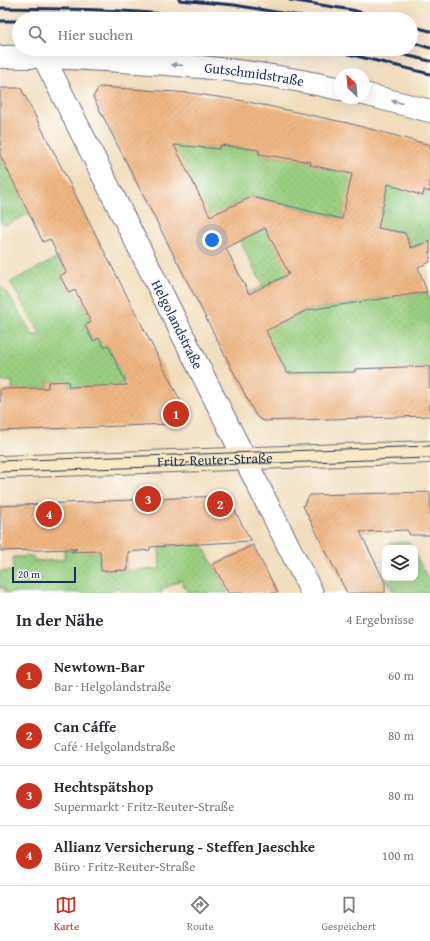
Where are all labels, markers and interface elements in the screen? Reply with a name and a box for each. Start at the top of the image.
search box [12,12,418,56]
icon: search [26,23,48,45]
text: Hier suchen [58,24,133,45]
street label: Gutschmidstraße [203,57,306,91]
one-way arrow [171,61,183,68]
north arrow [334,68,370,104]
one-way arrow [391,99,403,105]
your location [202,230,222,250]
street label: Helgolandstraße [147,276,208,373]
pin: 1 [163,399,189,429]
street label: Fritz-Reuter-Straße [157,447,273,472]
pin: 3 [135,484,161,514]
pin: 2 [207,489,233,519]
pin: 4 [36,499,62,529]
map controls [382,545,418,581]
button: layers [382,545,418,581]
scale bar [12,565,76,584]
text: 20 m [18,566,40,582]
text: In der Nähe [16,607,104,632]
text: 4 Ergebnisse [346,610,414,629]
text: Newtown-Bar [54,656,145,677]
text: 1 [26,666,32,685]
text: 60 m [388,666,414,685]
text: Bar · Helgolandstraße [54,677,171,696]
text: Can Cáffe [54,716,116,737]
text: 2 [26,726,32,745]
text: 80 m [388,726,414,745]
text: Café · Helgolandstraße [54,737,176,756]
text: Hechtspätshop [54,776,153,797]
text: 3 [26,786,32,805]
text: 80 m [388,786,414,805]
text: Supermarkt · Fritz-Reuter-Straße [54,797,234,816]
text: Allianz Versicherung - Steffen Jaeschke [54,836,315,857]
text: 4 [26,846,32,865]
text: 100 m [382,846,414,865]
text: Büro · Fritz-Reuter-Straße [54,857,195,876]
tab: Karte [54,894,79,934]
tab: Route [187,894,214,934]
tab: Gespeichert [321,894,376,934]

